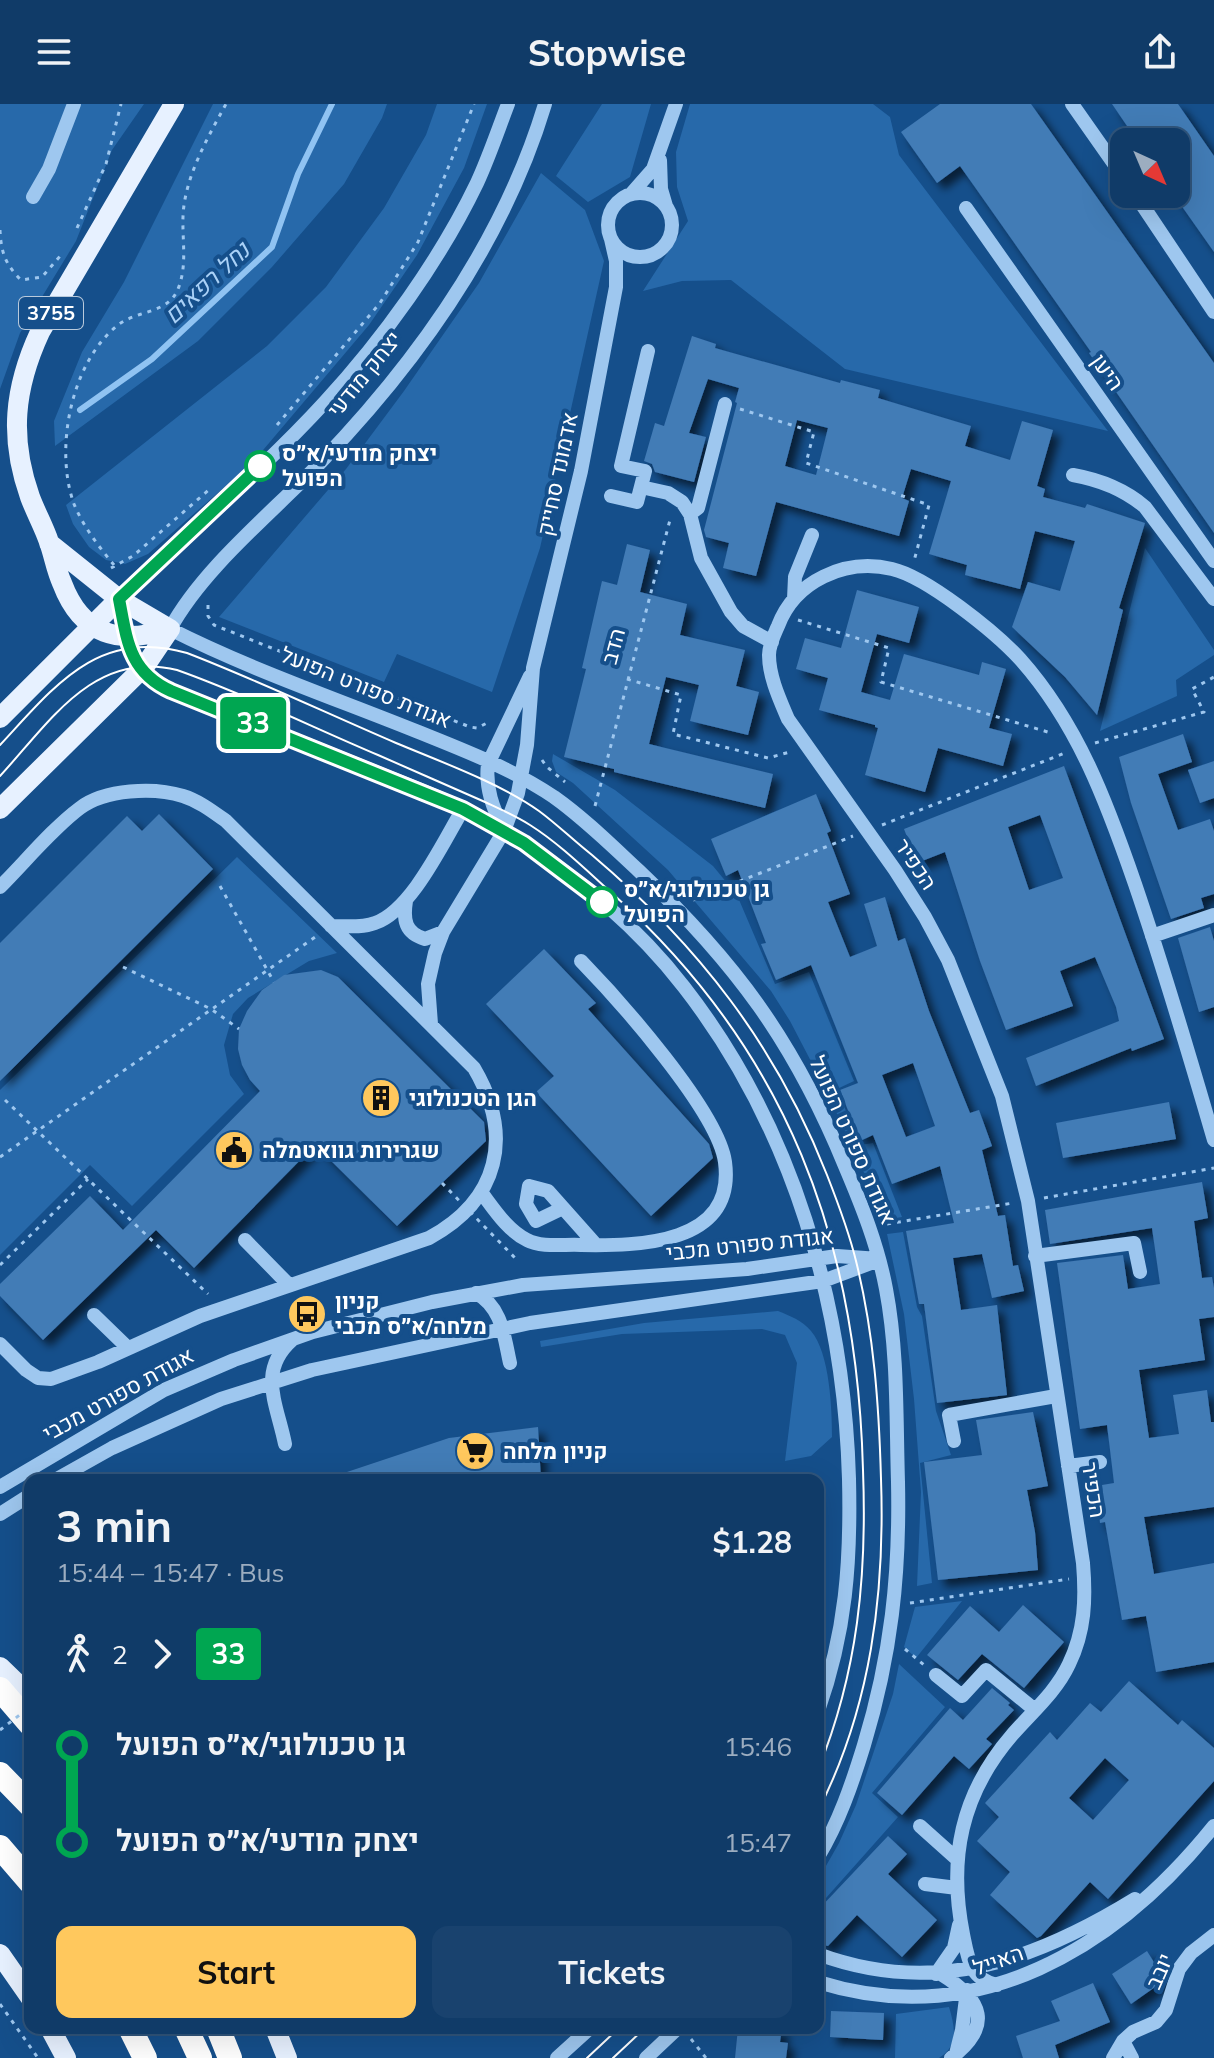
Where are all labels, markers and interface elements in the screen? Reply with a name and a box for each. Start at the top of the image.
icon: menu [32,30,76,74]
text: Stopwise [528,30,686,75]
icon: share [1138,30,1182,74]
north arrow [1110,128,1190,208]
map controls [1110,128,1190,208]
water label: נחל רפאים [157,233,257,330]
road number: 3755 [19,297,83,329]
street label: יצחק מודעי [321,325,407,423]
street label: היען [1085,348,1131,396]
street label: אדמונד סחייק [530,410,584,538]
place label: יצחק מודעי/א״ס הפועל [282,439,437,492]
marker: יצחק מודעי/א״ס הפועל [245,451,275,481]
street label: הדב [595,625,631,667]
street label: אגודת ספורט הפועל [277,640,455,734]
line badge: 33 [217,697,289,749]
text: 33 [236,705,270,740]
street label: הכפיר [889,833,943,895]
place label: גן טכנולוגי/א״ס הפועל [624,875,770,928]
marker: גן טכנולוגי/א״ס הפועל [587,887,617,917]
street label: אגודת ספורט הפועל [803,1051,903,1229]
building icon: הגן הטכנולוגי [360,1077,402,1119]
place label: הגן הטכנולוגי [409,1084,537,1112]
public building icon: שגרירות גוואטמלה [213,1129,255,1171]
place label: שגרירות גוואטמלה [262,1136,440,1164]
street label: אגודת ספורט מכבי [665,1221,835,1267]
place label: קניון מלחה/א״ס מכבי [335,1287,487,1340]
bus stop icon: קניון מלחה/א״ס מכבי [286,1293,328,1335]
street label: אגודת ספורט מכבי [38,1341,198,1447]
supermarket icon: קניון מלחה [454,1430,496,1472]
place label: קניון מלחה [503,1437,608,1465]
street label: הכפיר [1076,1460,1112,1520]
text: 3 min [56,1498,172,1553]
text: $1.28 [713,1523,792,1561]
text: 15:44 – 15:47 · Bus [56,1556,285,1589]
icon: walk [56,1632,100,1676]
icon: forward [140,1632,184,1676]
text: 33 [212,1636,245,1671]
text: 2 [112,1638,128,1671]
text: גן טכנולוגי/א״ס הפועל [116,1725,406,1763]
text: 15:46 [724,1730,792,1763]
text: יצחק מודעי/א״ס הפועל [116,1821,419,1859]
text: 15:47 [724,1826,792,1859]
button: Start [56,1926,416,2018]
button: Tickets [432,1926,792,2018]
street label: האייל [969,1938,1027,1982]
street label: יובב [1139,1949,1179,1993]

